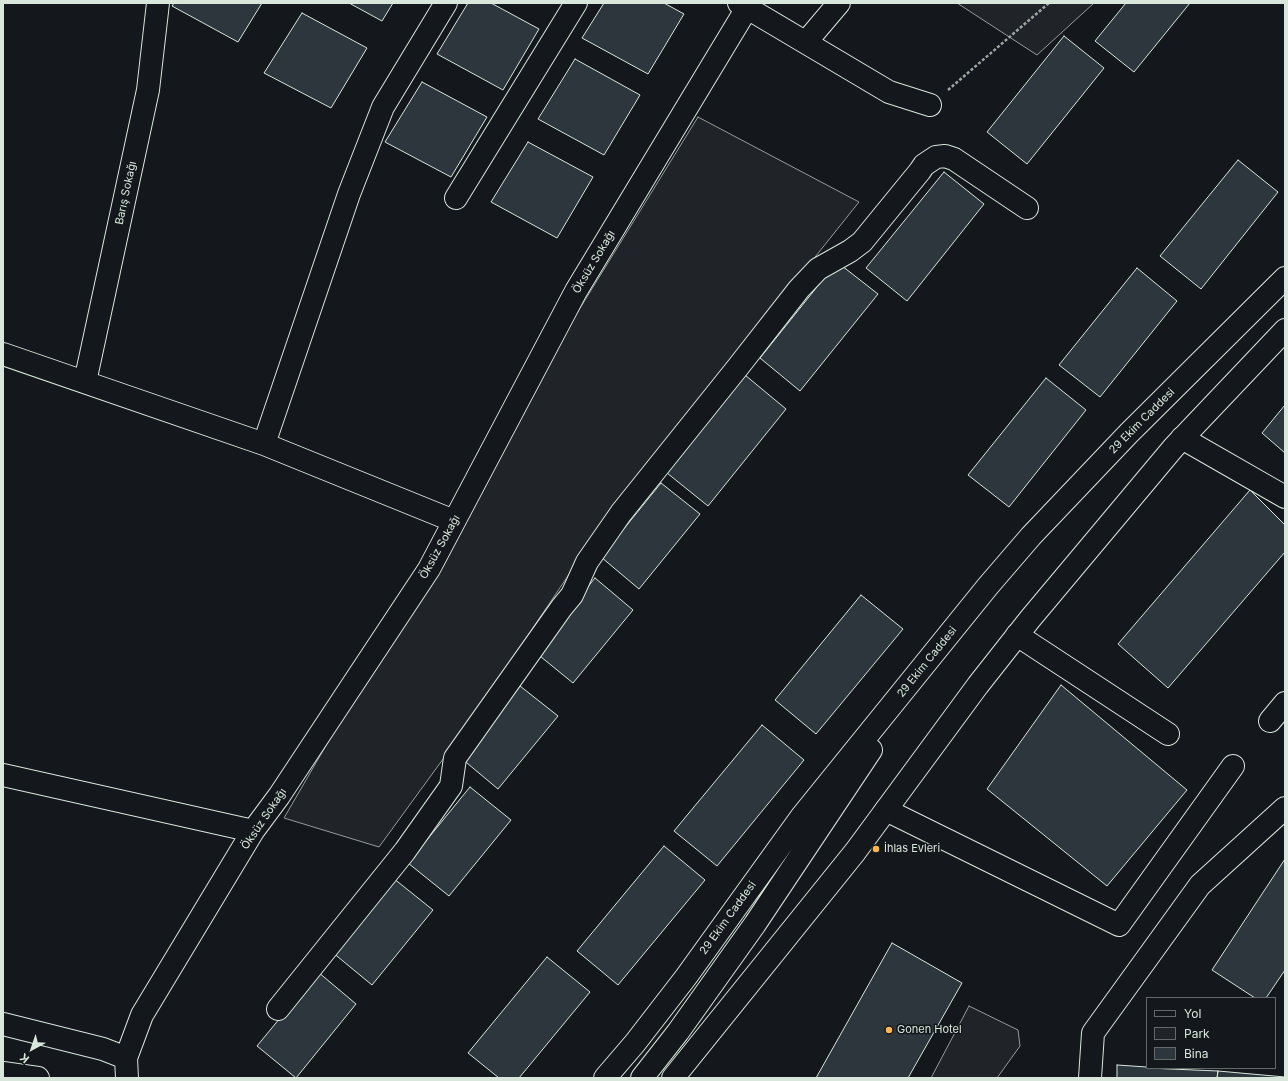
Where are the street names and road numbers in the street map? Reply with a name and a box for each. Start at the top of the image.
street label: Barış Sokağı [113,160,139,226]
street label: Öksüz Sokağı [570,228,618,296]
street label: 29 Ekim Caddesi [1106,385,1178,457]
street label: Öksüz Sokağı [417,513,463,581]
street label: 29 Ekim Caddesi [894,624,960,700]
street label: Öksüz Sokağı [239,786,289,852]
street label: 29 Ekim Caddesi [697,879,759,957]

